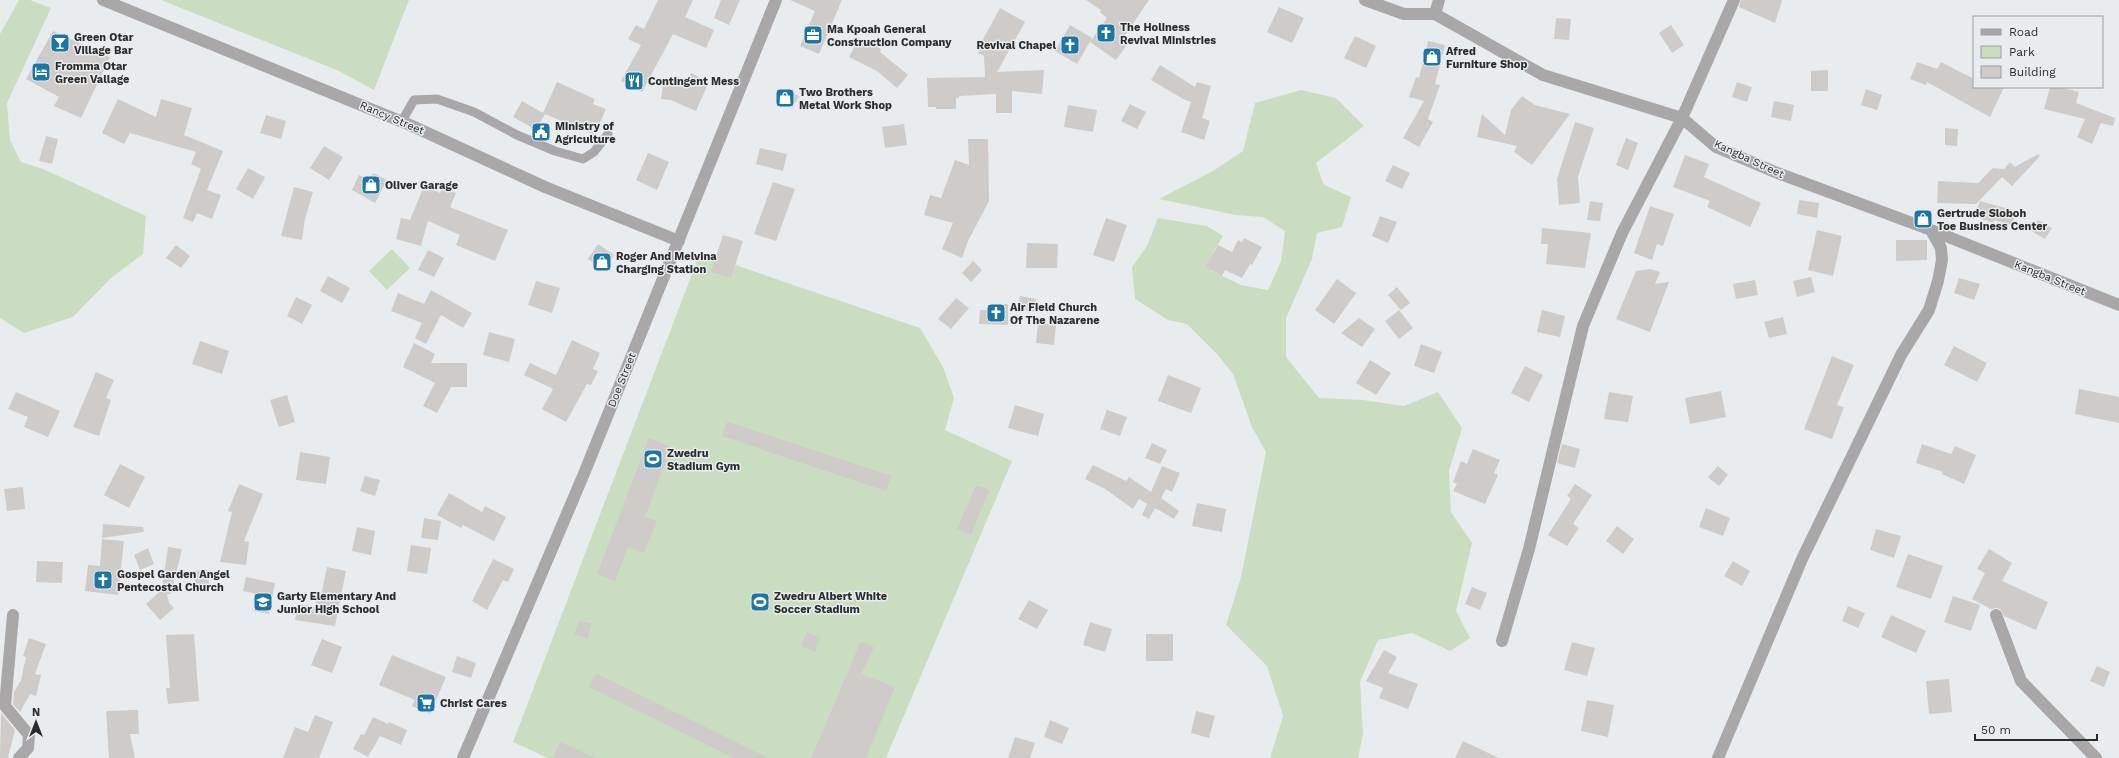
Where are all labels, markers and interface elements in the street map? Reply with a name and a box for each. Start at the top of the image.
legend [1973,16,2103,88]
place label: The Holiness Revival Ministries [1120,21,1216,47]
church icon: The Holiness Revival Ministries [1095,22,1117,44]
place label: Ma Kpoah General Construction Company [827,23,952,49]
office icon: Ma Kpoah General Construction Company [802,24,824,46]
text: Road [2009,25,2038,39]
place label: Green Otar Village Bar [74,31,134,57]
bar icon: Green Otar Village Bar [49,32,71,54]
church icon: Revival Chapel [1059,34,1081,56]
place label: Revival Chapel [976,39,1056,52]
place label: Afred Furniture Shop [1446,45,1527,71]
text: Park [2009,45,2035,59]
shop icon: Afred Furniture Shop [1421,46,1443,68]
place label: Fromma Otar Green Vallage [55,60,129,86]
hotel icon: Fromma Otar Green Vallage [30,61,52,83]
text: Building [2009,65,2056,79]
restaurant icon: Contingent Mess [623,70,645,92]
place label: Contingent Mess [648,75,739,88]
place label: Two Brothers Metal Work Shop [799,86,892,112]
shop icon: Two Brothers Metal Work Shop [774,87,796,109]
street label: Rancy Street [358,99,426,138]
place label: Ministry of Agriculture [555,120,616,146]
public building icon: Ministry of Agriculture [530,121,552,143]
street label: Kangba Street [1712,137,1786,181]
shop icon: Oliver Garage [360,174,382,196]
place label: Oliver Garage [385,179,458,192]
place label: Gertrude Sloboh Toe Business Center [1937,207,2048,233]
shop icon: Gertrude Sloboh Toe Business Center [1912,208,1934,230]
place label: Roger And Melvina Charging Station [616,250,717,276]
shop icon: Roger And Melvina Charging Station [591,251,613,273]
street label: Kangba Street [2012,258,2088,298]
place label: Air Field Church Of The Nazarene [1010,301,1100,327]
church icon: Air Field Church Of The Nazarene [985,302,1007,324]
street label: Doe Street [605,350,639,409]
place label: Zwedru Stadium Gym [667,447,740,473]
sports icon: Zwedru Stadium Gym [642,448,664,470]
place label: Gospel Garden Angel Pentecostal Church [117,568,230,594]
church icon: Gospel Garden Angel Pentecostal Church [92,569,114,591]
place label: Garty Elementary And Junior High School [277,590,396,616]
place label: Zwedru Albert White Soccer Stadium [774,590,887,616]
school or university icon: Garty Elementary And Junior High School [252,591,274,613]
sports icon: Zwedru Albert White Soccer Stadium [749,591,771,613]
supermarket icon: Christ Cares [415,692,437,714]
place label: Christ Cares [440,697,507,710]
north arrow [16,702,56,742]
text: N [32,706,40,719]
scale bar [1975,716,2097,742]
text: 50 m [1981,723,2011,737]

